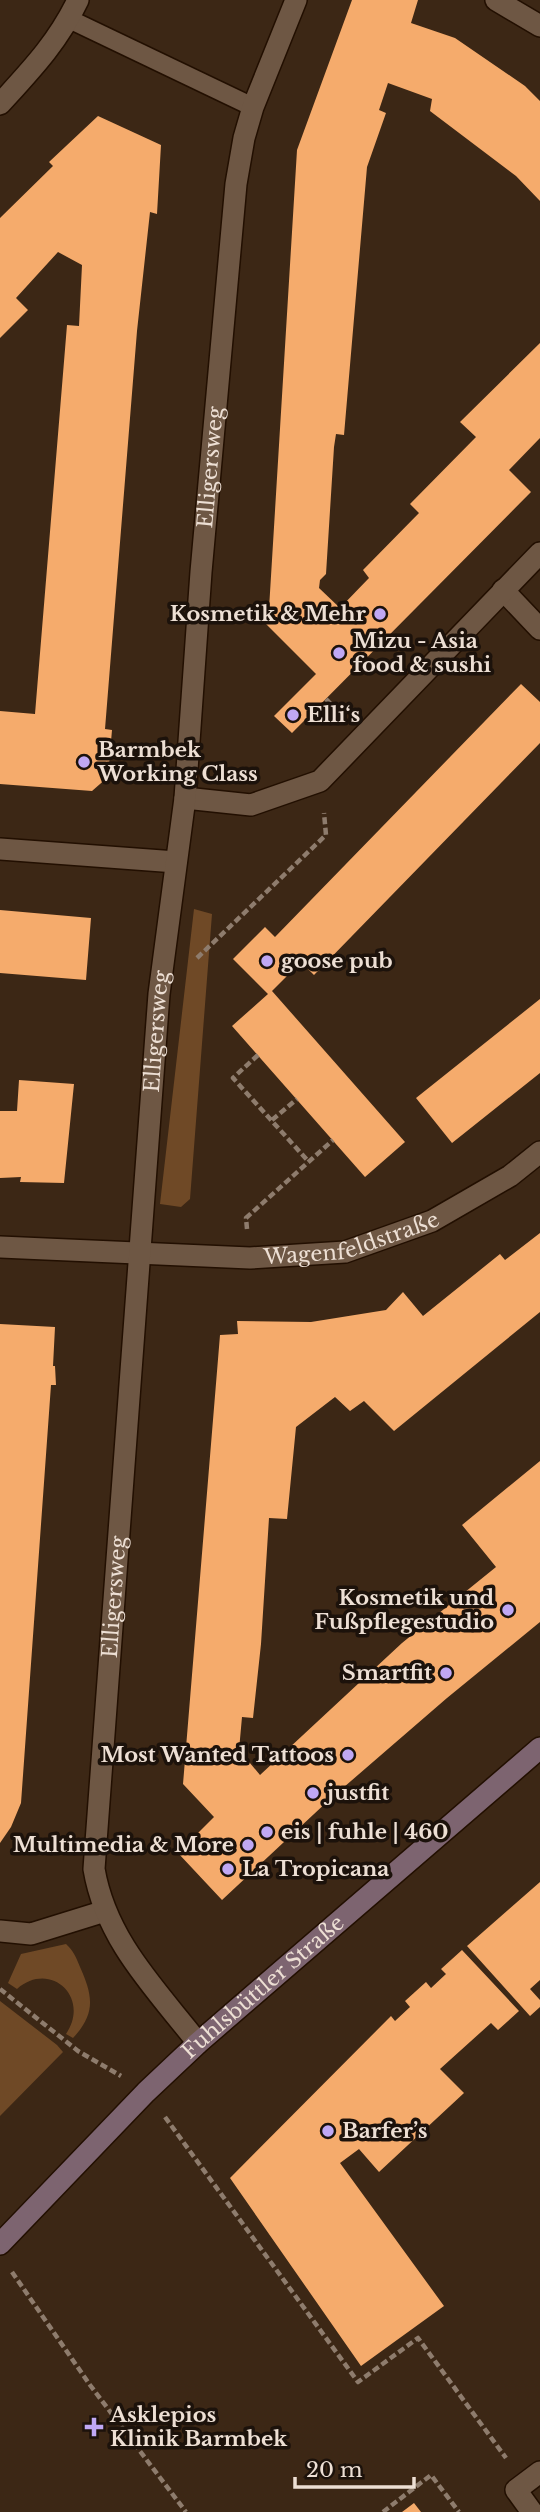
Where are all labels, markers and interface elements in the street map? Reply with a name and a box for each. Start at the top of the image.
street label: Elligersweg [192,405,229,529]
place label: Kosmetik & Mehr [170,601,367,627]
marker: Kosmetik & Mehr [372,606,388,622]
place label: Mizu - Asia food & sushi [353,628,492,678]
marker: Mizu - Asia food & sushi [331,645,347,661]
place label: Elli‘s [307,702,360,728]
marker: Elli‘s [285,707,301,723]
place label: Barmbek Working Class [97,737,258,787]
marker: Barmbek Working Class [76,754,92,770]
place label: goose pub [281,948,393,974]
marker: goose pub [259,953,275,969]
street label: Elligersweg [139,969,175,1093]
street label: Wagenfeldstraße [262,1206,444,1270]
street label: Elligersweg [97,1535,132,1659]
place label: Kosmetik und Fußpflegestudio [314,1585,494,1635]
marker: Kosmetik und Fußpflegestudio [500,1602,516,1618]
place label: Smartfit [342,1660,432,1686]
marker: Smartfit [438,1665,454,1681]
place label: Most Wanted Tattoos [101,1742,334,1768]
marker: Most Wanted Tattoos [340,1747,356,1763]
place label: justfit [323,1780,389,1806]
marker: justfit [305,1785,321,1801]
place label: eis | fuhle | 460 [281,1819,448,1845]
marker: eis | fuhle | 460 [259,1824,275,1840]
place label: Multimedia & More [13,1832,234,1858]
marker: Multimedia & More [240,1837,256,1853]
place label: La Tropicana [242,1856,389,1882]
marker: La Tropicana [220,1861,236,1877]
street label: Fuhlsbüttler Straße [176,1910,350,2064]
place label: Barfer’s [342,2118,428,2144]
marker: Barfer’s [320,2123,336,2139]
place label: Asklepios Klinik Barmbek [109,2402,288,2452]
marker: Asklepios Klinik Barmbek [84,2417,104,2437]
scale bar [295,2446,414,2490]
text: 20 m [306,2457,363,2483]

